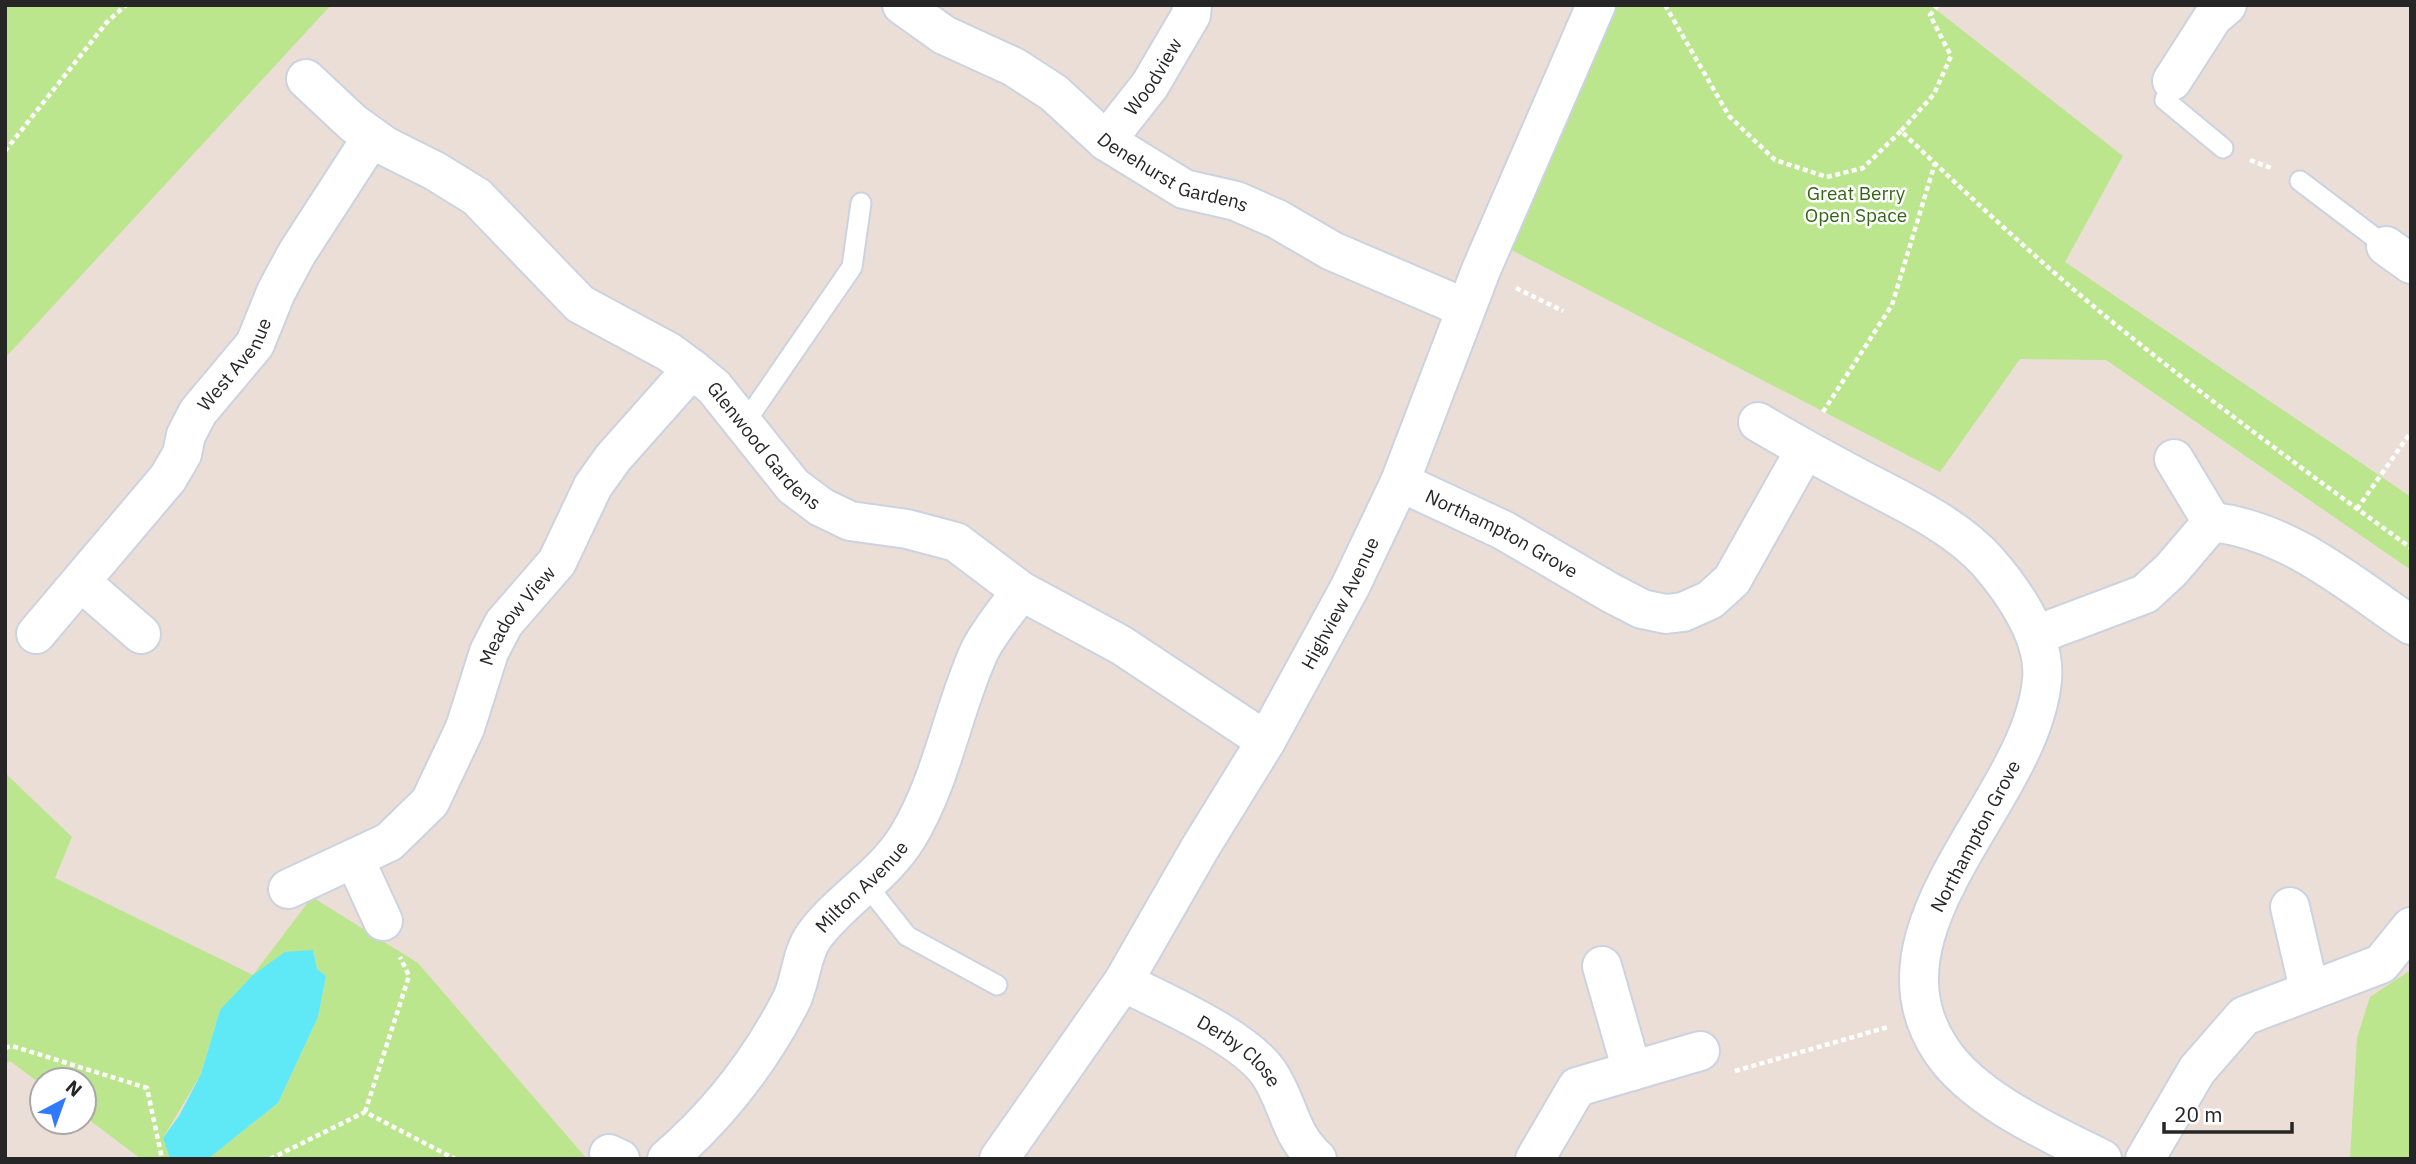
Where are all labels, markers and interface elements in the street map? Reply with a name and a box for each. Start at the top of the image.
street label: Woodview [1119,33,1187,120]
street label: Denehurst Gardens [1092,127,1252,217]
park label: Great Berry Open Space [1805,181,1907,227]
street label: West Avenue [192,314,276,416]
street label: Glenwood Gardens [702,376,826,515]
street label: Northampton Grove [1422,484,1582,583]
street label: Highview Avenue [1296,533,1384,673]
street label: Meadow View [474,561,560,668]
street label: Northampton Grove [1925,756,2025,916]
street label: Milton Avenue [810,836,913,937]
street label: Derby Close [1193,1009,1286,1091]
north arrow [28,1066,98,1136]
text: N [61,1075,87,1102]
scale bar [2164,1090,2292,1134]
text: 20 m [2174,1100,2223,1128]

